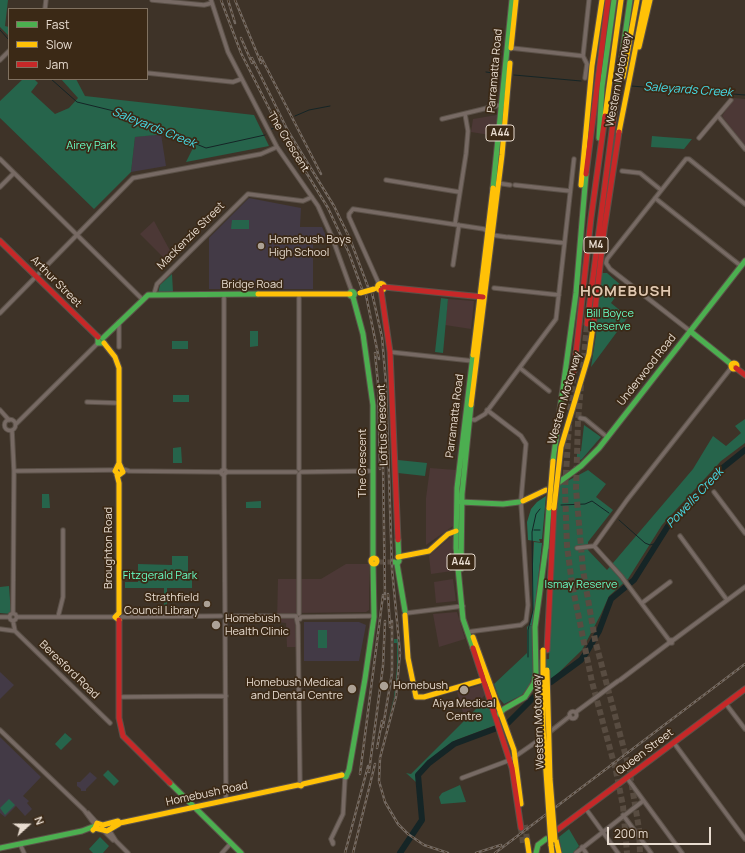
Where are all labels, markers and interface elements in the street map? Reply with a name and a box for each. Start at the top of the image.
legend [8,8,148,80]
text: Fast [46,16,70,33]
street label: Parramatta Road [485,28,505,114]
street label: Western Motorway [603,32,635,128]
text: Slow [46,36,72,53]
text: Jam [46,56,68,73]
water label: Saleyards Creek [643,80,733,100]
water label: Saleyards Creek [110,105,198,151]
street label: The Crescent [264,109,312,175]
road number: A44 [486,125,514,141]
park label: Airey Park [66,139,116,153]
street label: MacKenzie Street [155,200,227,272]
place label: Homebush Boys High School [269,233,351,259]
road number: M4 [584,237,608,253]
marker: Homebush Boys High School [256,241,266,251]
street label: Arthur Street [28,254,84,310]
street label: Bridge Road [221,278,283,292]
district label: HOMEBUSH [580,283,672,301]
park label: Bill Boyce Reserve [586,307,634,333]
street label: Underwood Road [615,332,679,408]
street label: Western Motorway [546,350,584,446]
street label: Parramatta Road [443,373,467,459]
street label: Loftus Crescent [375,384,391,466]
street label: The Crescent [356,429,370,497]
water label: Powells Creek [663,465,727,531]
street label: Broughton Road [102,507,116,589]
road number: A44 [447,554,475,570]
park label: Fitzgerald Park [123,569,197,583]
park label: Ismay Reserve [545,578,617,592]
place label: Strathfield Council Library [124,591,199,617]
marker: Strathfield Council Library [202,599,212,609]
place label: Homebush Health Clinic [225,612,289,638]
marker: Homebush Health Clinic [210,619,222,631]
street label: Beresford Road [36,638,102,702]
street label: Western Motorway [531,674,547,770]
place label: Homebush Medical and Dental Centre [246,676,343,702]
place label: Homebush [393,679,448,693]
marker: Homebush [378,680,390,692]
marker: Homebush Medical and Dental Centre [346,683,358,695]
marker: Aiya Medical Centre [458,684,470,696]
place label: Aiya Medical Centre [433,697,495,723]
street label: Queen Street [614,726,676,778]
street label: Homebush Road [165,779,249,809]
north arrow [8,805,48,845]
text: N [31,814,48,827]
scale bar [609,819,713,845]
text: 200 m [614,825,648,842]

